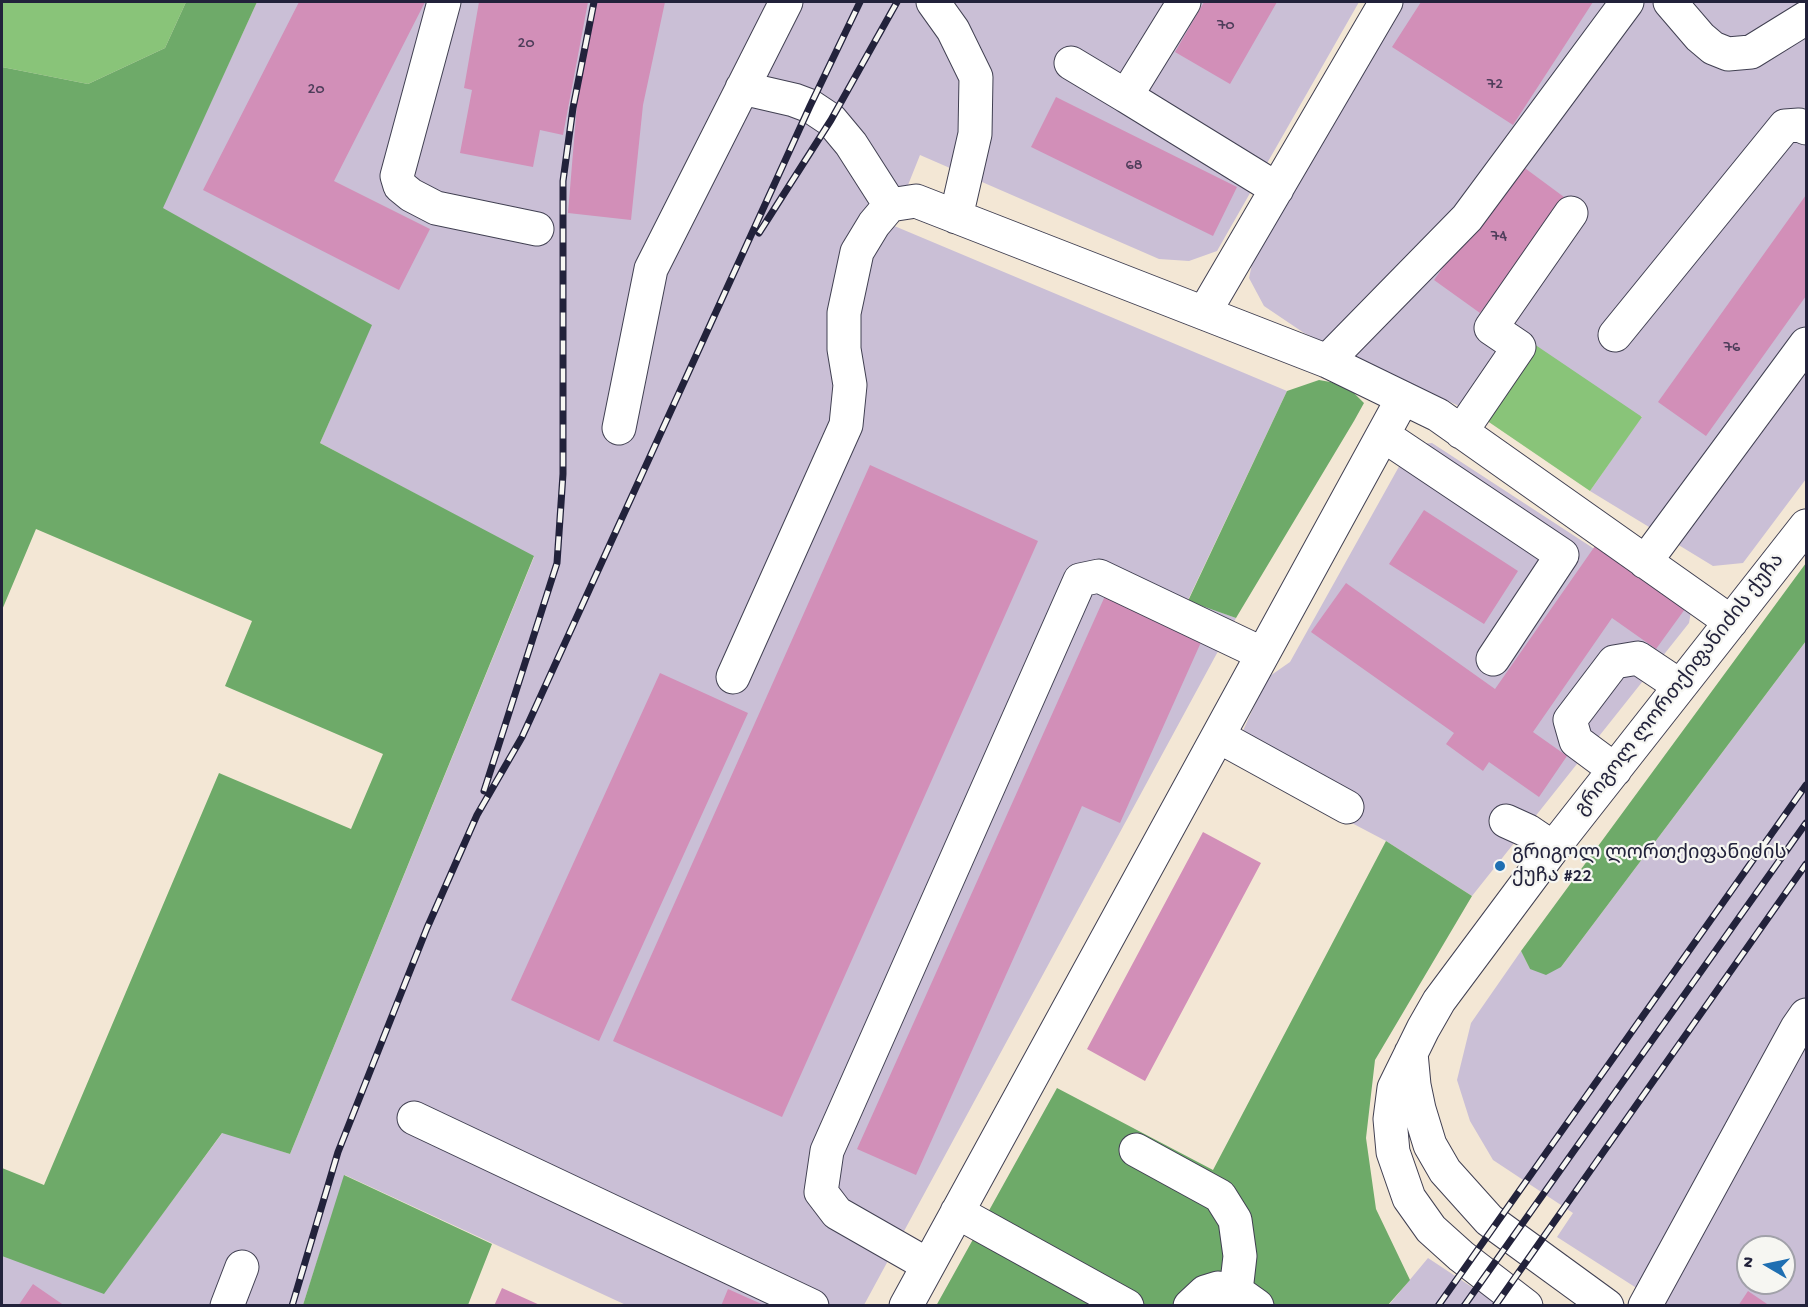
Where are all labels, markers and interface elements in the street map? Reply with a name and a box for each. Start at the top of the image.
house number: 70 [1217,17,1235,37]
house number: 20 [518,35,534,55]
house number: 72 [1487,76,1503,96]
house number: 20 [308,81,324,101]
house number: 68 [1126,157,1142,177]
house number: 74 [1491,228,1507,248]
house number: 76 [1724,339,1740,359]
street label: გრიგოლ ლორთქიფანიძის ქუჩა [1571,550,1791,822]
place label: გრიგოლ ლორთქიფანიძის ქუჩა #22 [1512,843,1787,890]
marker: გრიგოლ ლორთქიფანიძის ქუჩა #22 [1493,859,1507,873]
north arrow [1736,1235,1796,1295]
text: N [1740,1256,1760,1269]

